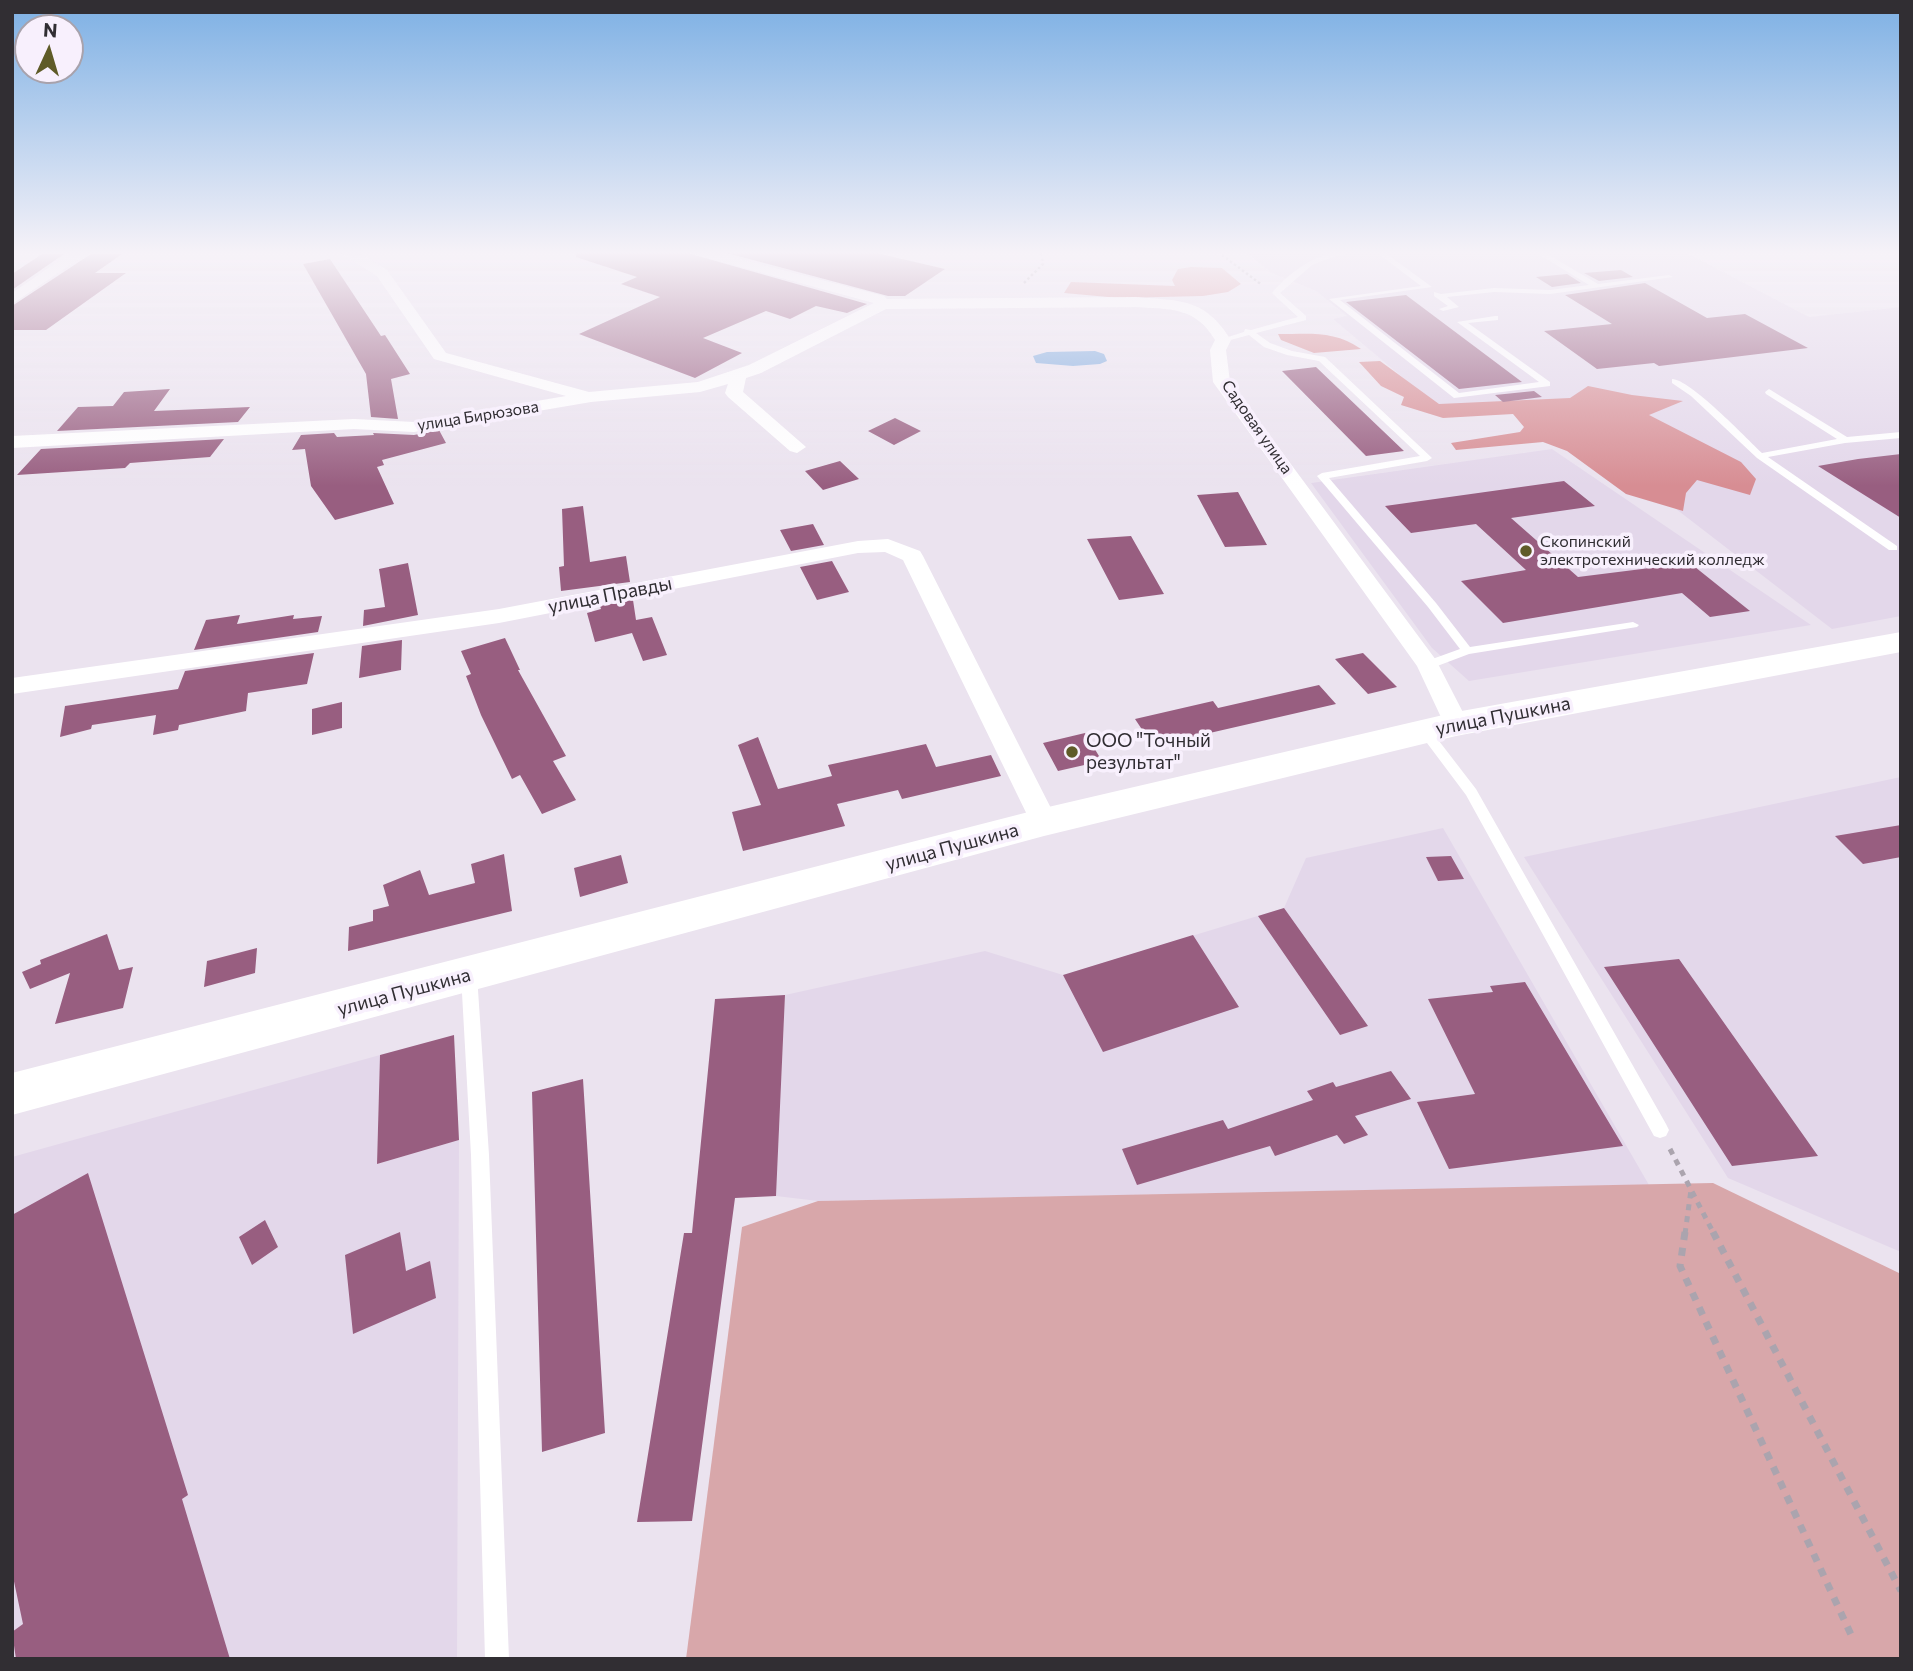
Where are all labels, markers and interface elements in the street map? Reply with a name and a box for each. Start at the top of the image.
north arrow [14,14,84,84]
text: N [42,18,58,42]
street label: Садовая улица [1218,376,1296,478]
street label: улица Бирюзова [416,397,540,435]
place label: Скопинский электротехнический колледж [1540,532,1765,570]
marker: Скопинский электротехнический колледж [1518,543,1534,559]
street label: улица Правды [546,572,674,618]
street label: улица Пушкина [1434,692,1572,740]
place label: ООО "Точный результат" [1086,730,1211,774]
marker: ООО "Точный результат" [1064,744,1080,760]
street label: улица Пушкина [883,818,1021,876]
street label: улица Пушкина [335,963,473,1021]

